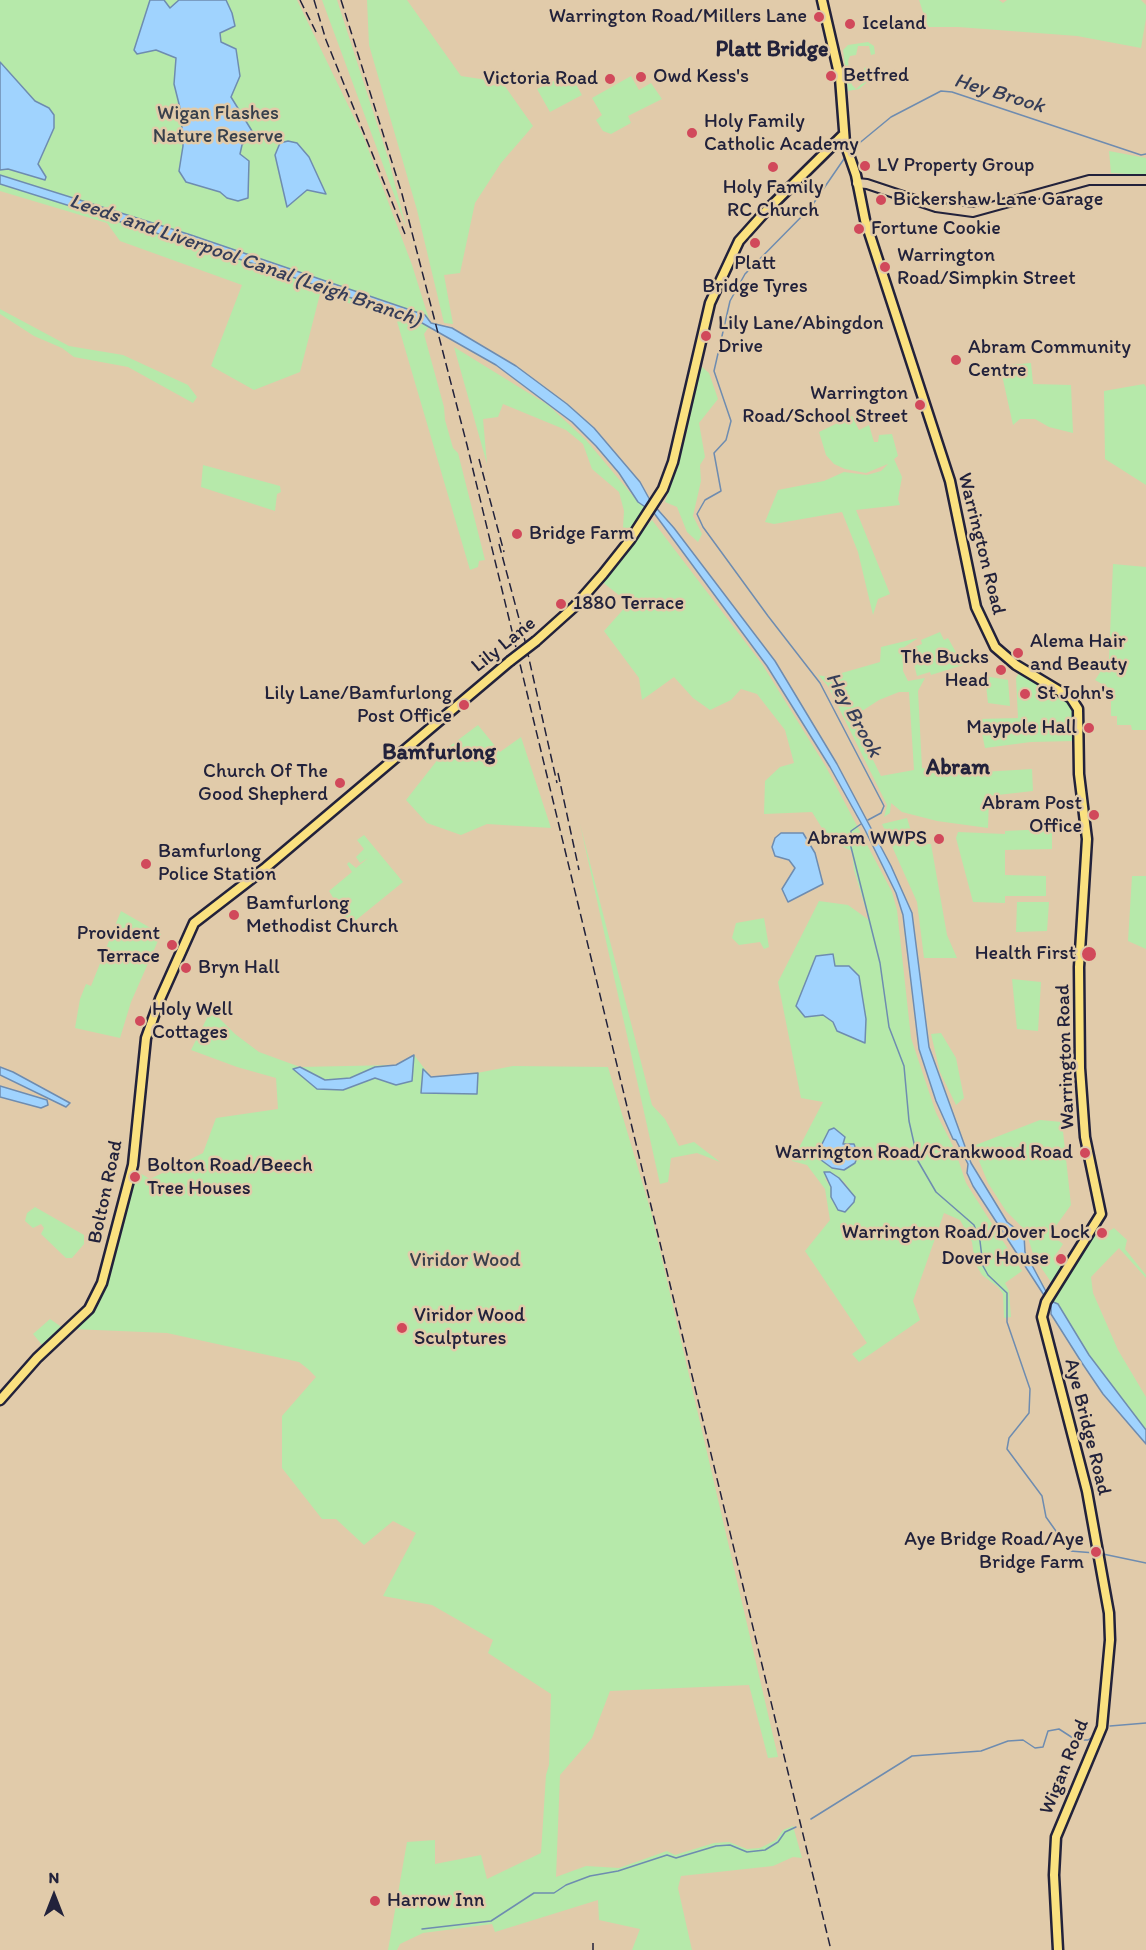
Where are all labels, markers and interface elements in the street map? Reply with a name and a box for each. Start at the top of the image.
place label: Warrington Road/Millers Lane [549,5,807,29]
marker: Warrington Road/Millers Lane [812,10,826,24]
place label: Iceland [862,12,926,36]
marker: Iceland [843,17,857,31]
district label: Platt Bridge [716,37,828,63]
place label: Betfred [843,64,909,88]
place label: Owd Kess's [653,65,749,89]
place label: Victoria Road [483,67,598,91]
water label: Hey Brook [951,68,1047,120]
marker: Betfred [824,69,838,83]
marker: Owd Kess's [634,70,648,84]
marker: Victoria Road [603,72,617,86]
park label: Wigan Flashes Nature Reserve [153,102,283,149]
place label: Holy Family Catholic Academy [704,110,859,157]
marker: Holy Family Catholic Academy [685,126,699,140]
place label: LV Property Group [877,154,1034,178]
marker: LV Property Group [858,159,872,173]
marker: Holy Family RC Church [766,160,780,174]
place label: Holy Family RC Church [723,176,823,223]
place label: Bickershaw Lane Garage [893,188,1103,212]
water label: Leeds and Liverpool Canal (Leigh Branch) [66,189,424,333]
marker: Bickershaw Lane Garage [874,193,888,207]
place label: Fortune Cookie [871,217,1001,241]
marker: Fortune Cookie [852,222,866,236]
marker: Platt Bridge Tyres [748,236,762,250]
place label: Warrington Road/Simpkin Street [897,244,1076,291]
place label: Platt Bridge Tyres [702,252,808,299]
marker: Warrington Road/Simpkin Street [878,260,892,274]
place label: Lily Lane/Abingdon Drive [718,312,884,359]
marker: Lily Lane/Abingdon Drive [699,329,713,343]
place label: Abram Community Centre [968,336,1131,383]
marker: Abram Community Centre [949,353,963,367]
place label: Warrington Road/School Street [742,382,908,429]
marker: Warrington Road/School Street [913,398,927,412]
street label: Warrington Road [952,470,1010,618]
place label: Bridge Farm [529,522,634,546]
marker: Bridge Farm [510,527,524,541]
place label: 1880 Terrace [573,592,684,616]
marker: 1880 Terrace [554,597,568,611]
street label: Lily Lane [467,612,541,678]
place label: Alema Hair and Beauty [1030,630,1127,677]
place label: The Bucks Head [900,646,989,693]
marker: Alema Hair and Beauty [1011,646,1025,660]
marker: The Bucks Head [994,663,1008,677]
water label: Hey Brook [819,668,887,762]
place label: Lily Lane/Bamfurlong Post Office [264,682,452,729]
place label: St John's [1037,682,1114,706]
marker: St John's [1018,687,1032,701]
marker: Lily Lane/Bamfurlong Post Office [457,698,471,712]
place label: Maypole Hall [966,716,1077,740]
marker: Maypole Hall [1082,721,1096,735]
district label: Bamfurlong [382,740,496,766]
district label: Abram [926,755,990,781]
place label: Church Of The Good Shepherd [198,760,328,807]
marker: Church Of The Good Shepherd [333,776,347,790]
place label: Abram Post Office [982,792,1082,839]
marker: Abram Post Office [1087,808,1101,822]
place label: Abram WWPS [807,827,927,851]
marker: Abram WWPS [932,832,946,846]
place label: Bamfurlong Police Station [158,840,276,887]
marker: Bamfurlong Police Station [139,857,153,871]
place label: Bamfurlong Methodist Church [246,892,398,939]
marker: Bamfurlong Methodist Church [227,908,241,922]
place label: Provident Terrace [77,922,160,969]
marker: Provident Terrace [165,938,179,952]
place label: Health First [975,942,1076,966]
marker: Health First [1080,945,1098,963]
place label: Bryn Hall [198,956,280,980]
marker: Bryn Hall [179,961,193,975]
street label: Warrington Road [1051,984,1081,1130]
place label: Holy Well Cottages [152,998,233,1045]
marker: Holy Well Cottages [133,1014,147,1028]
street label: Bolton Road [83,1138,129,1246]
place label: Warrington Road/Crankwood Road [775,1141,1073,1165]
marker: Warrington Road/Crankwood Road [1078,1146,1092,1160]
place label: Bolton Road/Beech Tree Houses [147,1154,312,1201]
marker: Bolton Road/Beech Tree Houses [128,1170,142,1184]
place label: Warrington Road/Dover Lock [842,1221,1090,1245]
marker: Warrington Road/Dover Lock [1095,1226,1109,1240]
place label: Dover House [941,1247,1049,1271]
park label: Viridor Wood [409,1249,521,1273]
marker: Dover House [1054,1252,1068,1266]
place label: Viridor Wood Sculptures [414,1304,525,1351]
marker: Viridor Wood Sculptures [395,1321,409,1335]
street label: Aye Bridge Road [1058,1356,1116,1498]
place label: Aye Bridge Road/Aye Bridge Farm [904,1528,1084,1575]
marker: Aye Bridge Road/Aye Bridge Farm [1089,1545,1103,1559]
street label: Wigan Road [1035,1716,1095,1818]
north arrow [24,1866,84,1926]
text: N [49,1868,59,1887]
place label: Harrow Inn [387,1889,484,1913]
marker: Harrow Inn [368,1894,382,1908]

